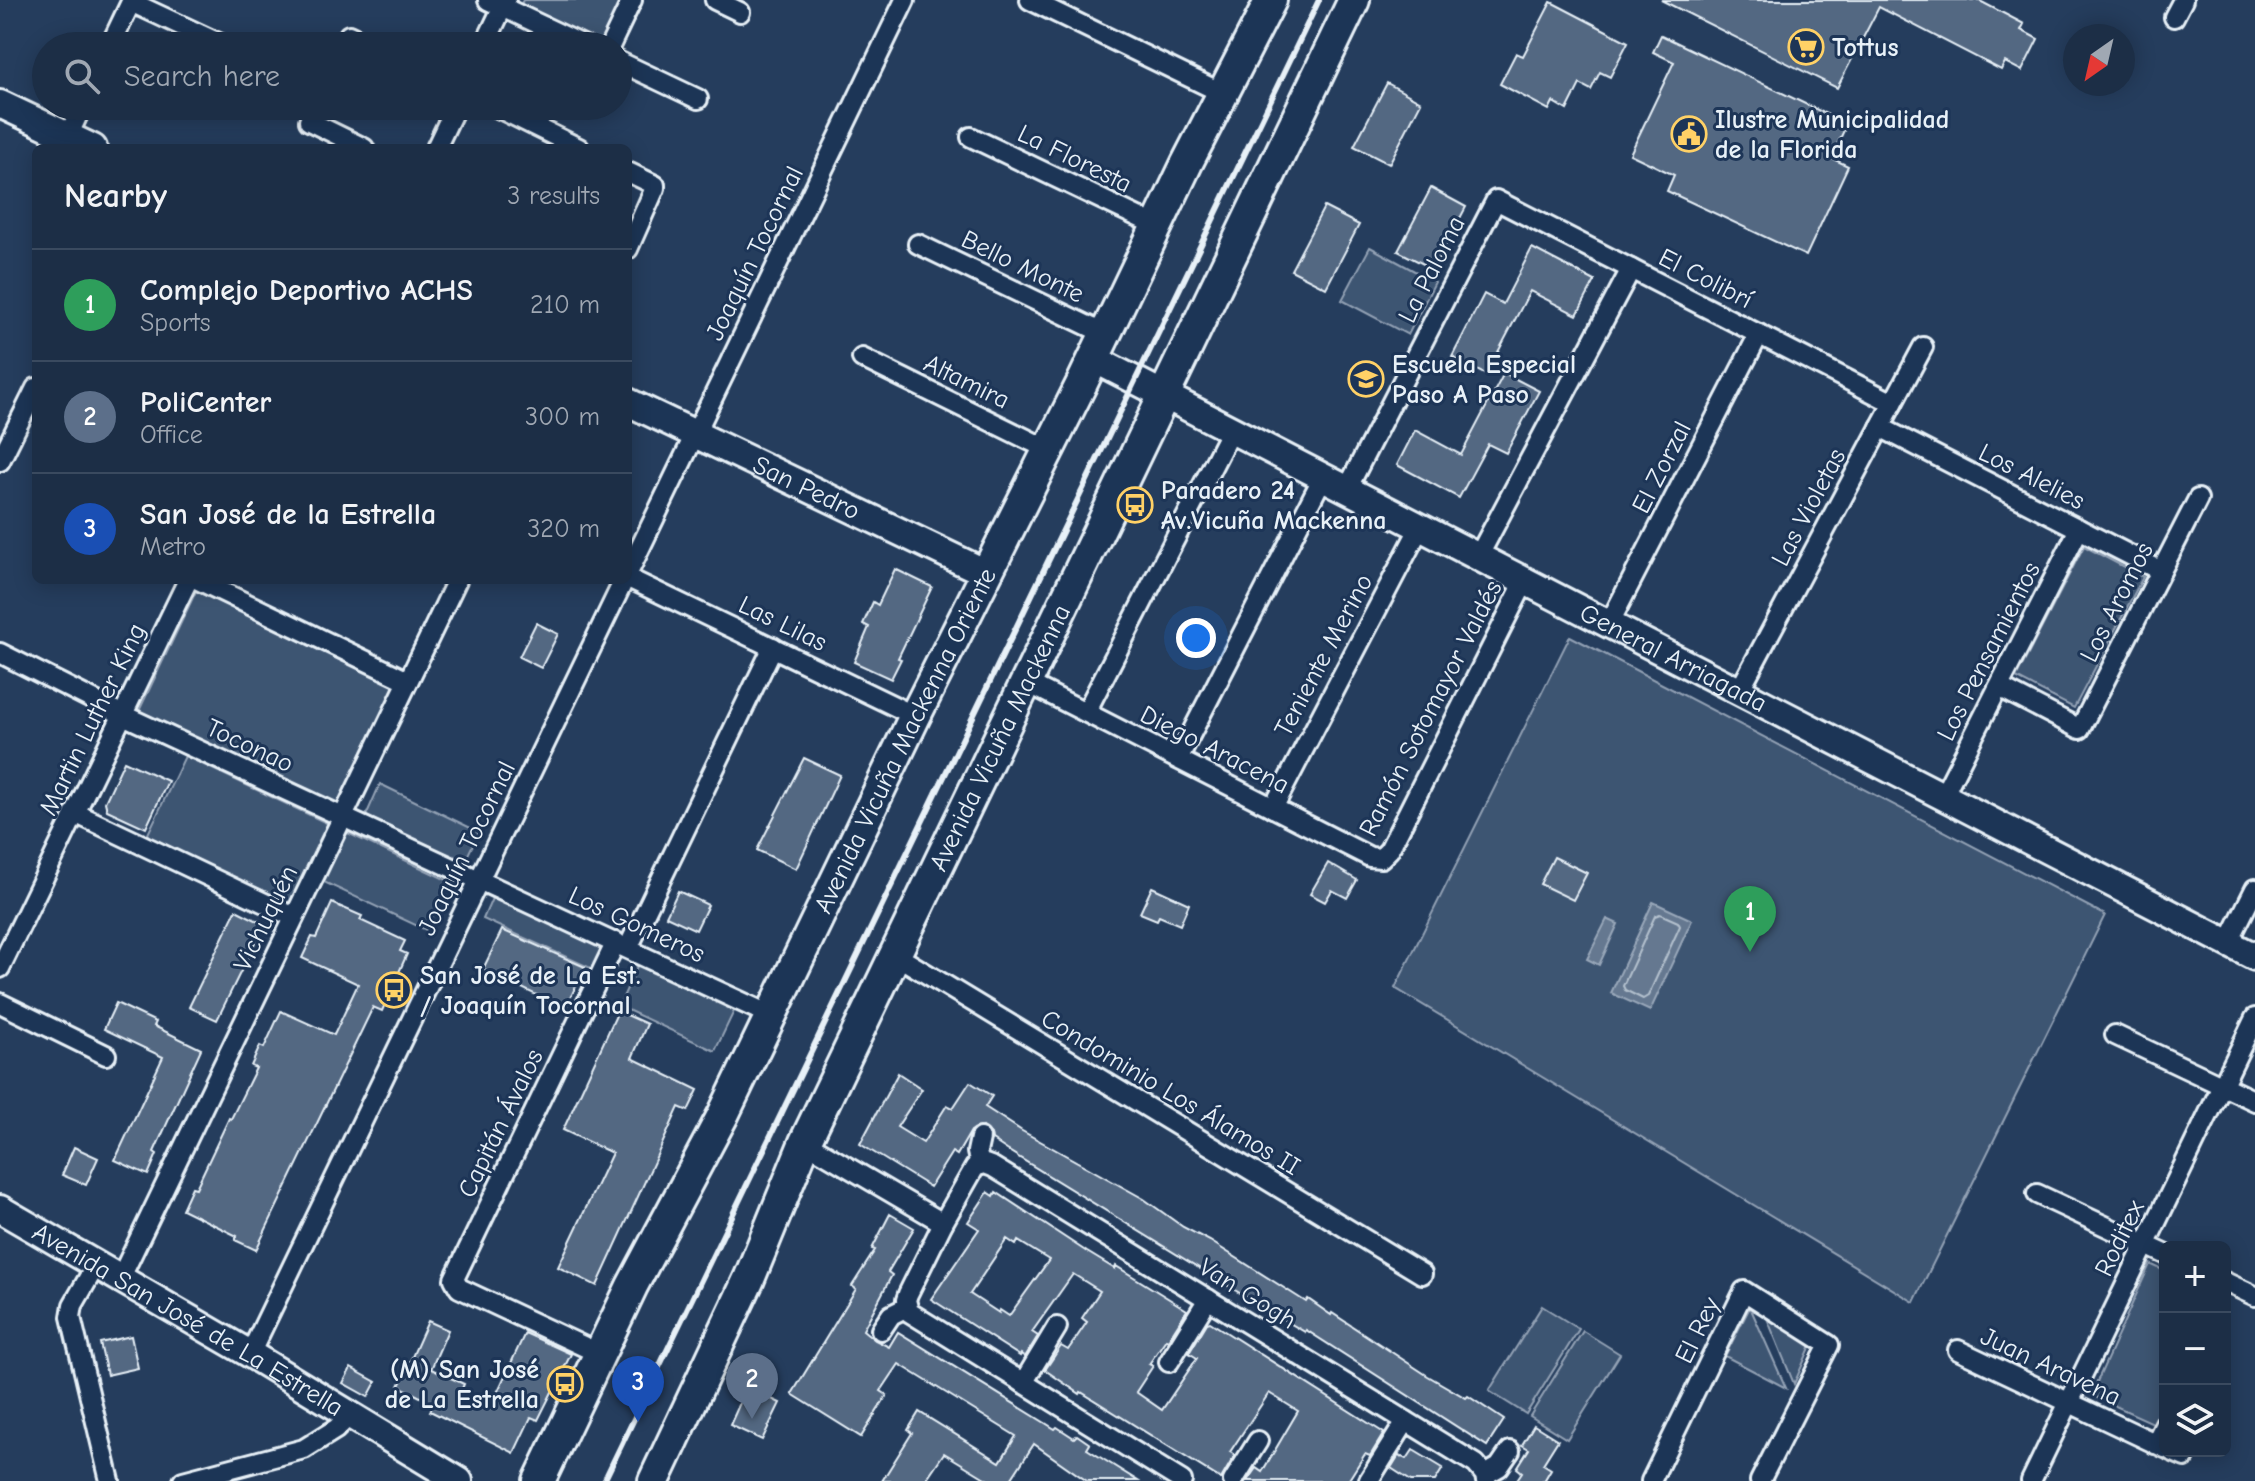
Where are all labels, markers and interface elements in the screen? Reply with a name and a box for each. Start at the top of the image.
north arrow [2063,24,2135,96]
supermarket icon: Tottus [1787,28,1825,66]
search box [32,32,632,120]
place label: Tottus [1832,33,1898,63]
icon: search [60,54,104,98]
text: Search here [124,59,280,94]
place label: Ilustre Municipalidad de la Florida [1715,105,1949,165]
public building icon: Ilustre Municipalidad de la Florida [1670,115,1708,153]
street label: La Floresta [1013,118,1136,199]
street label: Joaquín Tocornal [700,162,810,345]
text: Nearby [64,176,167,216]
text: 3 results [507,181,600,211]
street label: La Paloma [1392,211,1472,328]
street label: Bello Monte [956,224,1089,309]
street label: El Colibrí [1654,242,1759,316]
text: Complejo Deportivo ACHS [140,273,473,308]
text: 1 [85,290,95,320]
text: 210 m [530,290,600,320]
text: Sports [140,308,211,338]
street label: Altamira [919,348,1014,415]
place label: Escuela Especial Paso A Paso [1392,350,1576,410]
school or university icon: Escuela Especial Paso A Paso [1347,360,1385,398]
text: PoliCenter [140,385,271,420]
text: 2 [84,402,96,432]
text: 300 m [525,402,600,432]
street label: El Zorzal [1626,417,1698,518]
text: Office [140,420,203,450]
street label: Los Alelies [1974,437,2090,516]
street label: Las Violetas [1765,444,1852,571]
street label: San Pedro [748,450,864,527]
place label: Paradero 24 Av.Vicuña Mackenna [1161,476,1387,536]
bus stop icon: Paradero 24 Av.Vicuña Mackenna [1116,486,1154,524]
text: San José de la Estrella [140,497,436,532]
text: 3 [84,514,96,544]
text: 320 m [527,514,600,544]
text: Metro [140,532,206,562]
street label: Los Aromos [2074,538,2160,667]
street label: Los Pensamientos [1931,557,2047,746]
street label: Avenida Vicuña Mackenna Oriente [808,563,1003,918]
street label: Teniente Merino [1268,569,1379,742]
street label: Ramón Sotomayor Valdés [1353,575,1509,841]
street label: Las Lilas [734,590,832,658]
street label: General Arriagada [1575,598,1772,719]
street label: Avenida Vicuña Mackenna [924,600,1077,876]
your location [1176,618,1216,658]
street label: Martin Luther King [33,619,152,820]
street label: Diego Aracena [1135,699,1294,800]
street label: Toconao [201,713,298,779]
street label: Joaquín Tocornal [412,757,522,940]
street label: Vichuquén [227,861,304,976]
street label: Los Gomeros [564,880,709,970]
pin: 1 [1724,886,1776,952]
place label: San José de La Est. / Joaquín Tocornal [420,961,641,1021]
bus stop icon: San José de La Est. / Joaquín Tocornal [375,971,413,1009]
street label: Condominio Los Álamos II [1036,1003,1306,1182]
street label: Capitán Ávalos [451,1044,550,1202]
street label: Roditex [2089,1195,2151,1281]
street label: Avenida San José de La Estrella [27,1217,348,1423]
map controls [2159,1241,2231,1457]
button: + [2159,1241,2231,1313]
street label: Van Gogh [1193,1252,1302,1335]
street label: El Rey [1669,1292,1727,1368]
button: − [2159,1313,2231,1385]
street label: Juan Aravena [1976,1321,2125,1412]
pin: 2 [726,1353,778,1419]
place label: (M) San José de La Estrella [385,1355,539,1415]
pin: 3 [612,1356,664,1422]
bus stop icon: (M) San José de La Estrella [546,1365,584,1403]
button: layers [2159,1385,2231,1457]

